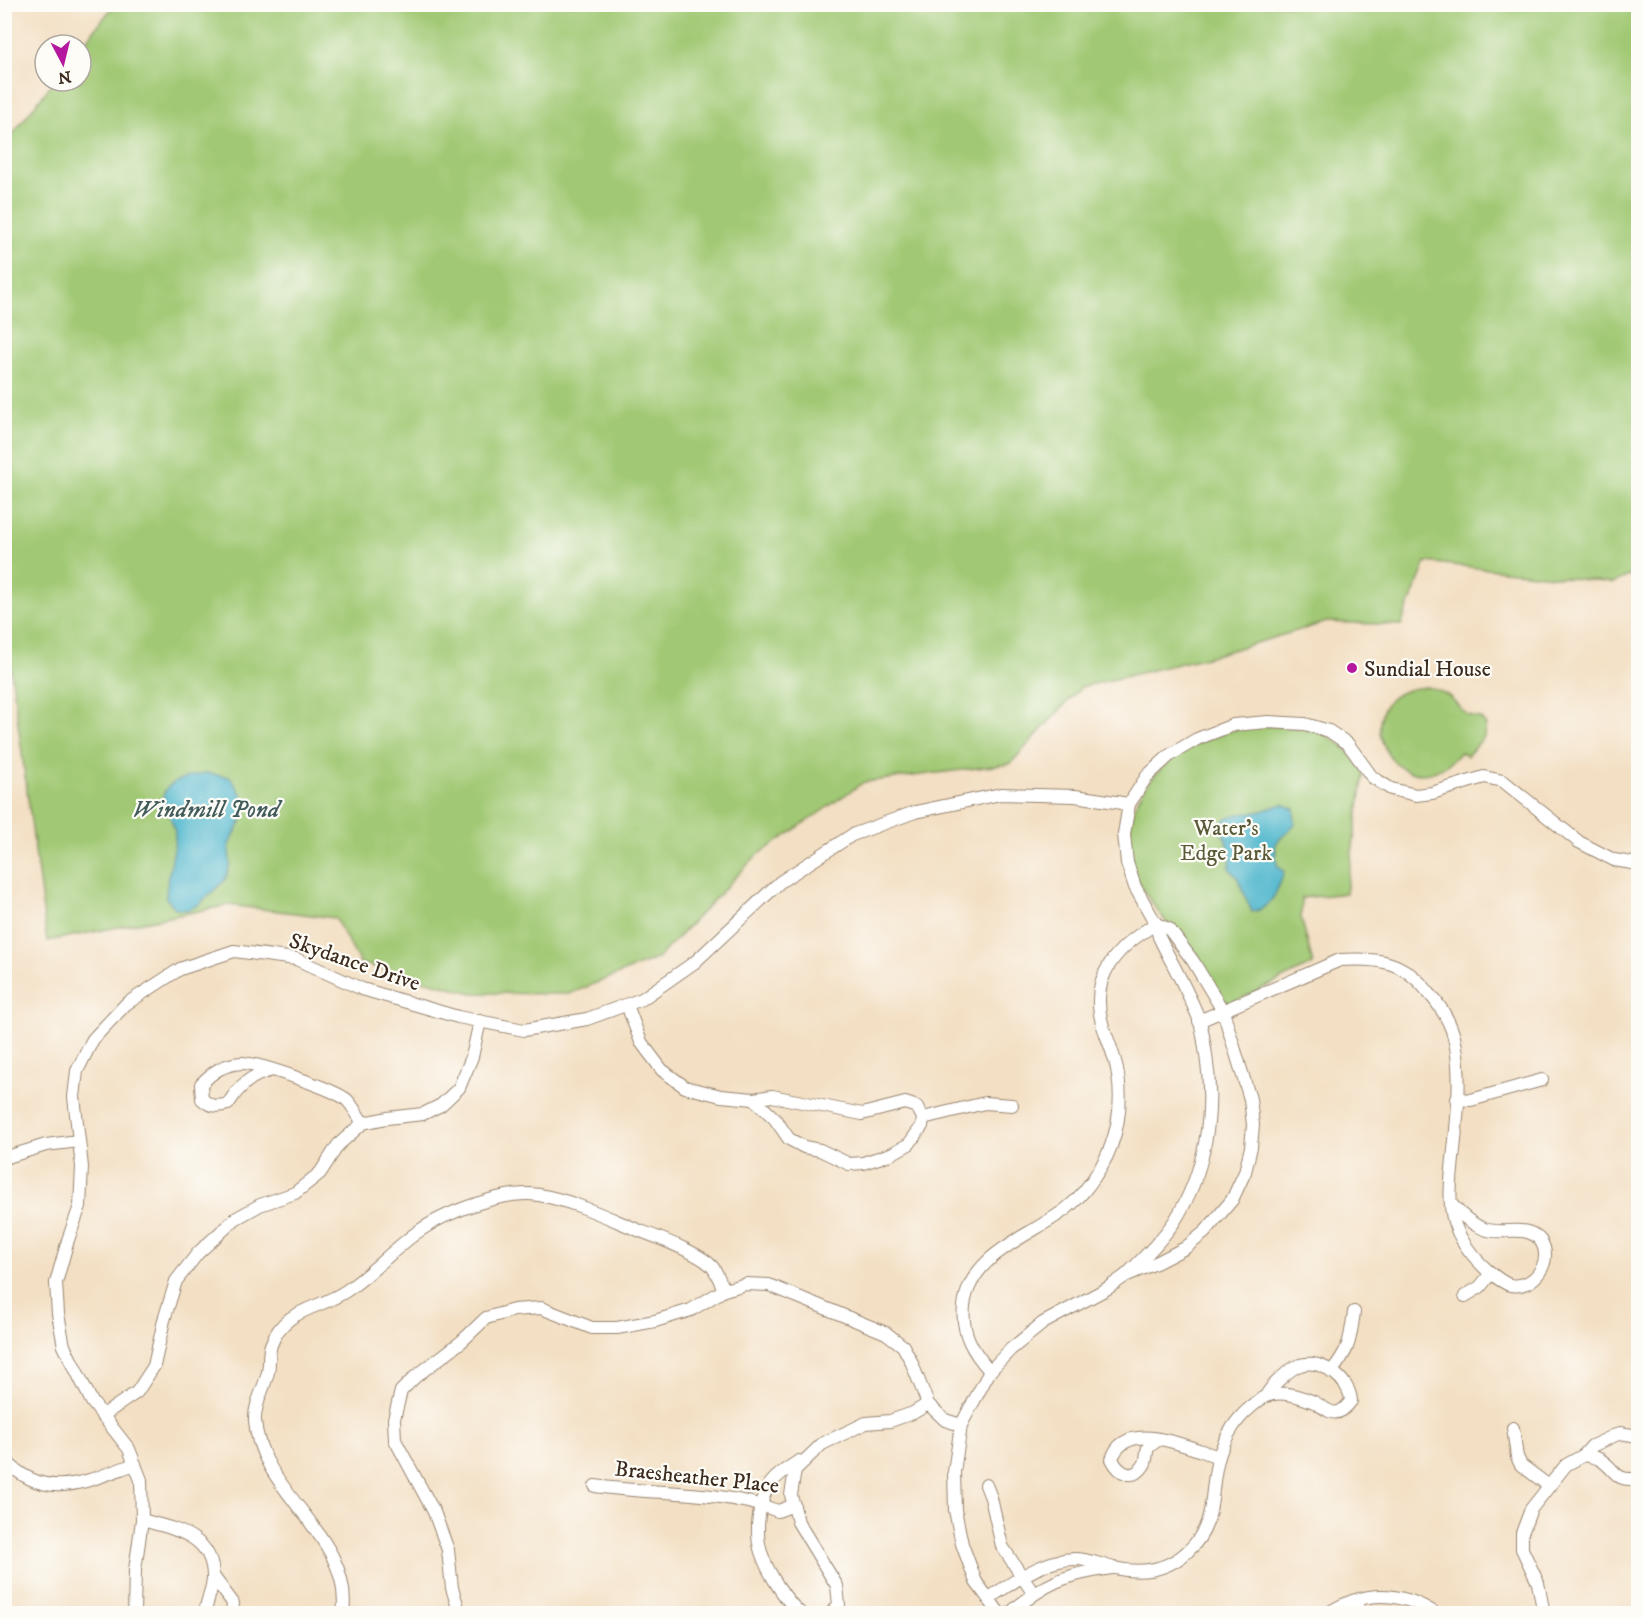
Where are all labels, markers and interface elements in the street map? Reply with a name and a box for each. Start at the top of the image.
north arrow [33,33,93,93]
text: N [57,66,72,88]
place label: Sundial House [1364,656,1491,683]
marker: Sundial House [1345,661,1359,675]
water label: Windmill Pond [133,795,283,825]
park label: Water's Edge Park [1180,815,1272,867]
street label: Skydance Drive [285,927,424,997]
street label: Braesheather Place [613,1455,781,1500]

